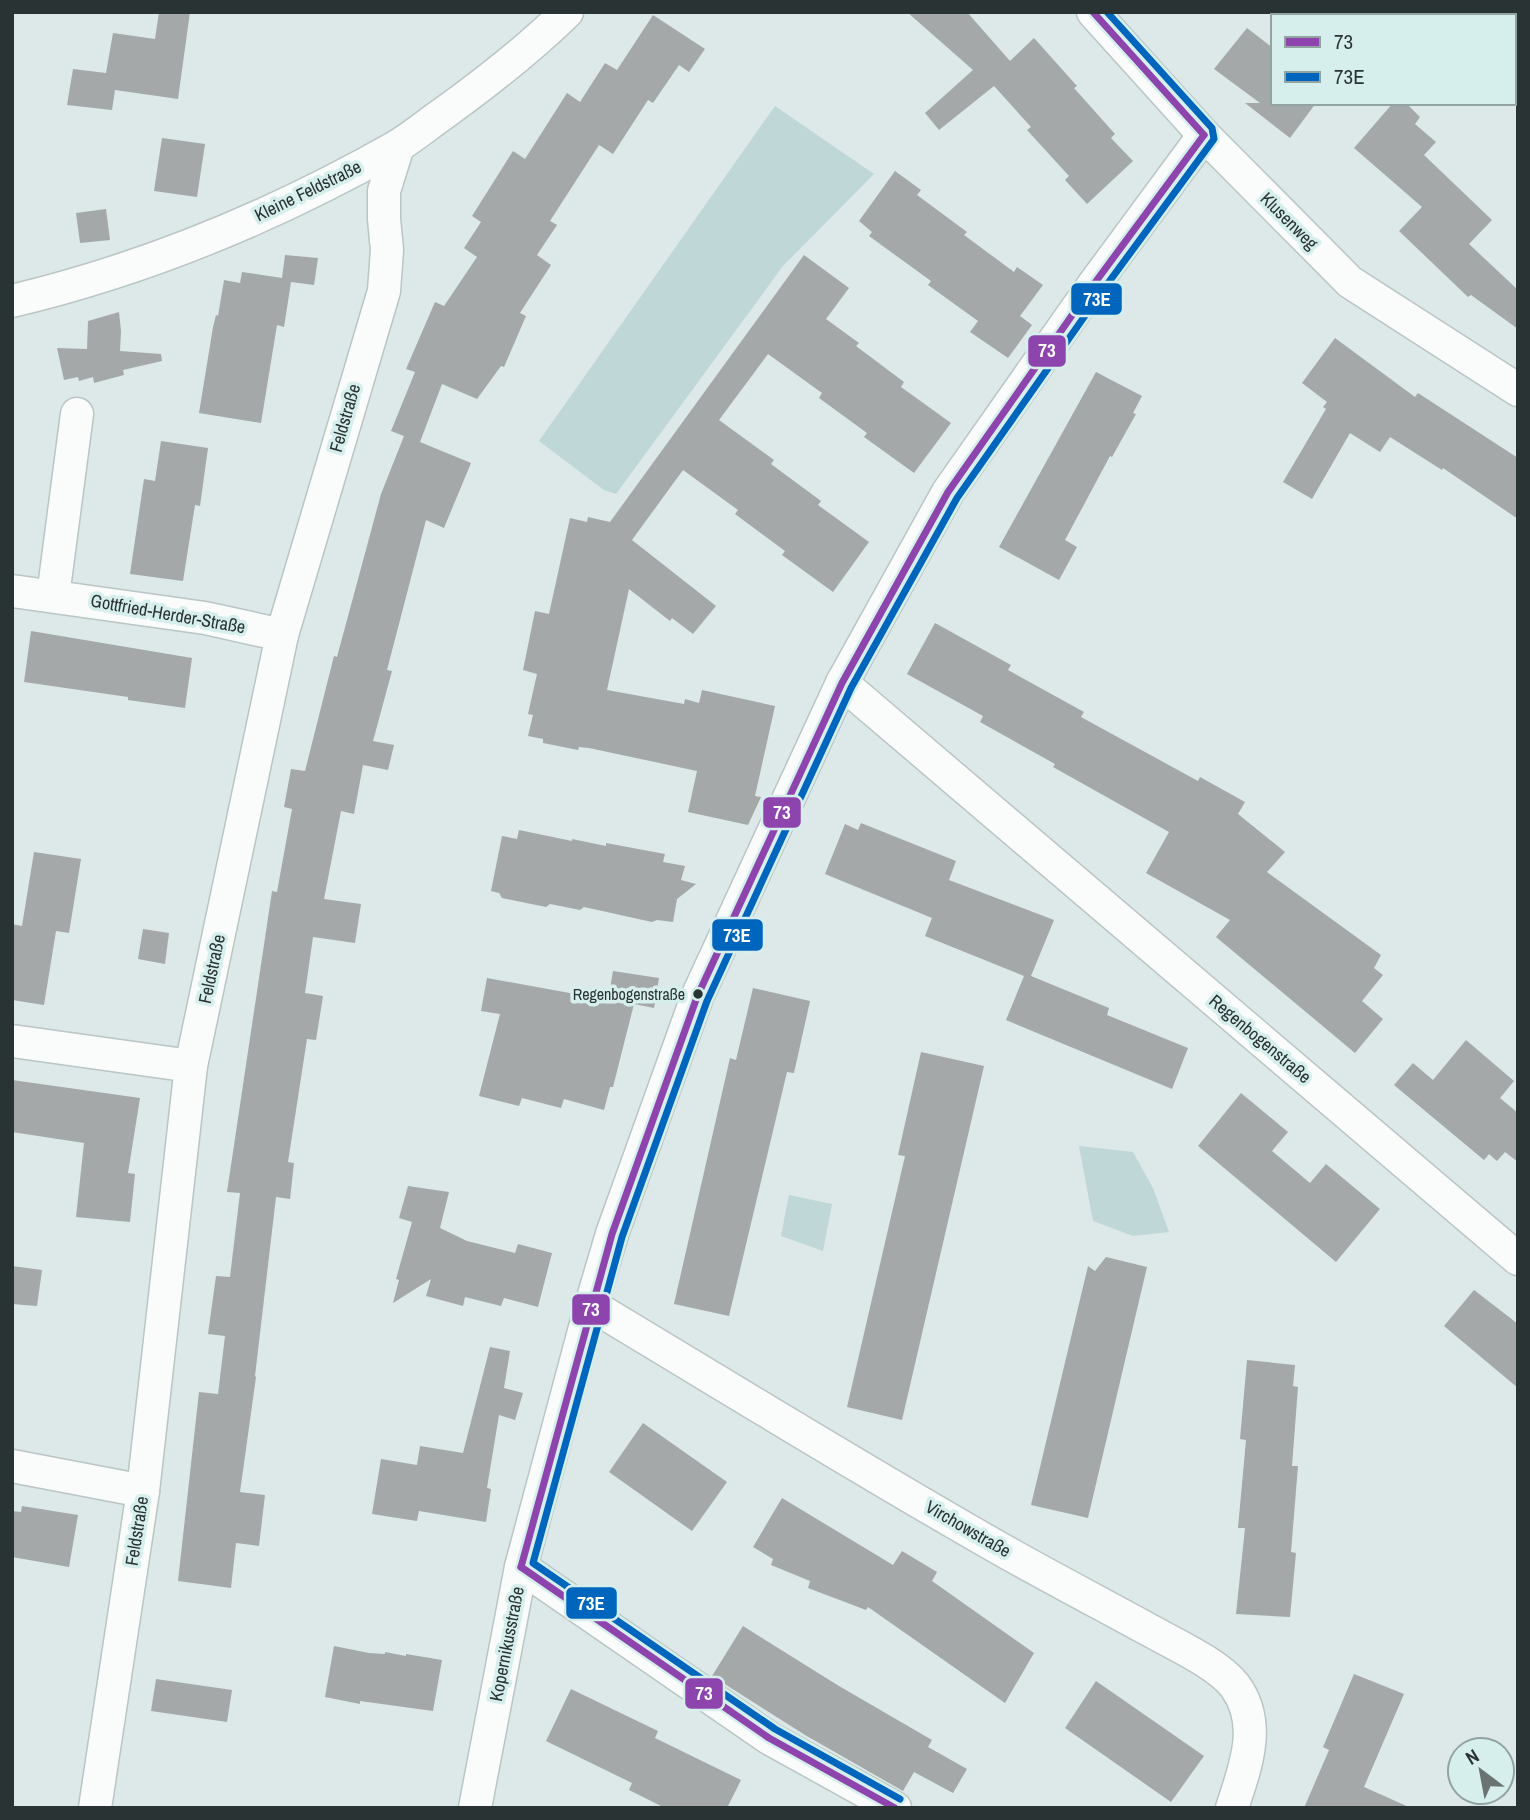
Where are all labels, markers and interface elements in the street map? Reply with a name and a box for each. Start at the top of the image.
legend [1271,14,1516,105]
text: 73 [1334,27,1353,56]
text: 73E [1334,62,1365,91]
street label: Kleine Feldstraße [250,154,365,227]
street label: Klusenweg [1255,186,1324,256]
line badge: 73E [1070,282,1123,316]
text: 73E [1083,286,1111,312]
line badge: 73 [1027,334,1067,368]
text: 73 [1038,337,1056,363]
street label: Feldstraße [323,381,366,455]
street label: Gottfried-Herder-Straße [89,588,247,639]
line badge: 73 [762,796,802,829]
text: 73 [773,799,791,825]
line badge: 73E [711,918,764,952]
text: 73E [723,922,751,948]
street label: Feldstraße [192,932,231,1006]
place label: Regenbogenstraße [573,983,685,1005]
marker: Regenbogenstraße [691,987,705,1001]
street label: Regenbogenstraße [1204,988,1317,1089]
line badge: 73 [571,1293,611,1326]
text: 73 [582,1296,600,1322]
street label: Feldstraße [119,1494,154,1567]
street label: Virchowstraße [921,1494,1016,1563]
street label: Kopernikusstraße [483,1584,530,1703]
line badge: 73E [565,1586,618,1620]
text: 73E [577,1590,605,1616]
line badge: 73 [684,1677,724,1710]
text: 73 [695,1680,713,1706]
north arrow [1446,1736,1516,1806]
text: N [1460,1743,1484,1771]

